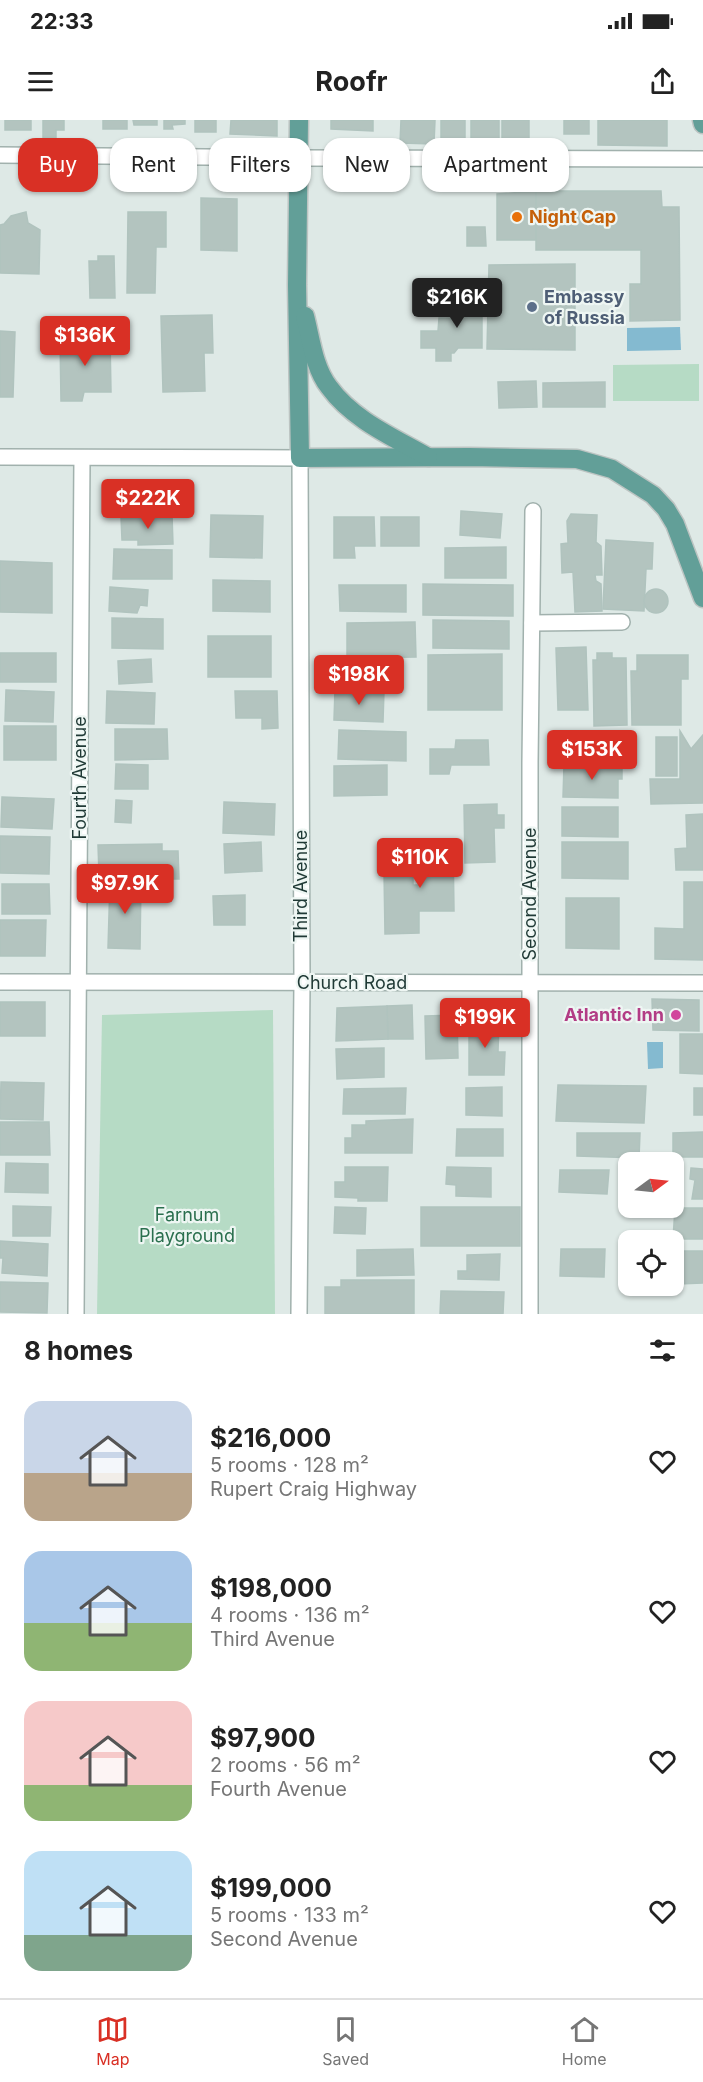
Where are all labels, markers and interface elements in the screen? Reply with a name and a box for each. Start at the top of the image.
text: 22:33 [30,8,93,34]
icon: menu [24,65,57,98]
text: Roofr [315,65,388,98]
icon: share [646,65,679,98]
chip: Buy [18,138,98,192]
chip: Rent [110,138,197,192]
chip: Filters [209,138,311,192]
chip: New [323,138,410,192]
chip: Apartment [422,138,569,192]
place label: Night Cap [529,206,616,227]
marker: Night Cap [510,210,524,224]
pin: $216K [415,278,499,329]
text: $216K [426,285,488,309]
place label: Embassy of Russia [544,286,625,328]
marker: Embassy of Russia [525,300,539,314]
pin: $136K [43,316,127,367]
text: $136K [54,323,116,347]
pin: $222K [106,479,190,530]
text: $222K [115,486,181,510]
pin: $198K [317,655,401,706]
text: $198K [328,662,390,686]
street label: Fourth Avenue [69,716,90,840]
pin: $153K [550,730,634,781]
text: $153K [561,737,623,761]
street label: Second Avenue [519,827,540,961]
street label: Third Avenue [290,830,311,942]
pin: $110K [378,838,462,889]
text: $110K [391,845,449,869]
pin: $97.9K [76,864,174,915]
text: $97.9K [91,871,159,895]
street label: Church Road [297,972,407,993]
pin: $199K [443,998,527,1049]
place label: Atlantic Inn [564,1004,664,1025]
text: $199K [454,1005,516,1029]
marker: Atlantic Inn [669,1008,683,1022]
north arrow [618,1152,684,1218]
map controls [618,1152,684,1296]
park label: Farnum Playground [139,1204,235,1246]
button: locate [618,1230,684,1296]
icon: filters [646,1334,679,1367]
text: 8 homes [24,1335,133,1366]
text: $216,000 [210,1422,331,1453]
icon: home [72,1425,144,1497]
icon: heart [646,1445,679,1478]
text: 5 rooms · 128 m² [210,1453,369,1477]
text: Rupert Craig Highway [210,1477,417,1501]
text: $198,000 [210,1572,332,1603]
icon: home [72,1575,144,1647]
icon: heart [646,1595,679,1628]
text: 4 rooms · 136 m² [210,1603,370,1627]
text: Third Avenue [210,1627,335,1651]
text: $97,900 [210,1722,316,1753]
icon: home [72,1725,144,1797]
icon: heart [646,1745,679,1778]
text: 2 rooms · 56 m² [210,1753,361,1777]
text: Fourth Avenue [210,1777,347,1801]
text: $199,000 [210,1872,332,1903]
icon: home [72,1875,144,1947]
icon: heart [646,1895,679,1928]
text: 5 rooms · 133 m² [210,1903,369,1927]
text: Second Avenue [210,1927,358,1951]
tab: Map [96,2013,130,2069]
tab: Saved [322,2013,369,2069]
tab: Home [562,2013,607,2069]

